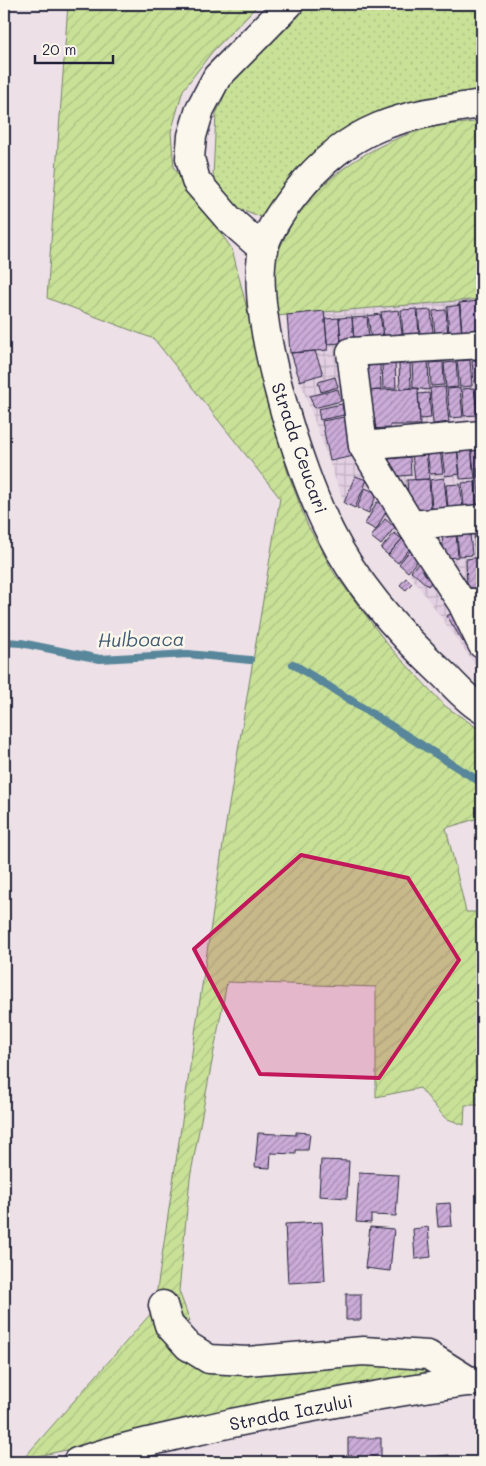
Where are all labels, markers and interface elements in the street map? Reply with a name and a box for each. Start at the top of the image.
scale bar [35,32,112,64]
text: 20 m [42,39,76,59]
street label: Strada Ceucari [266,379,334,517]
water label: Hulboaca [97,626,185,652]
street label: Strada Iazului [227,1388,355,1436]

